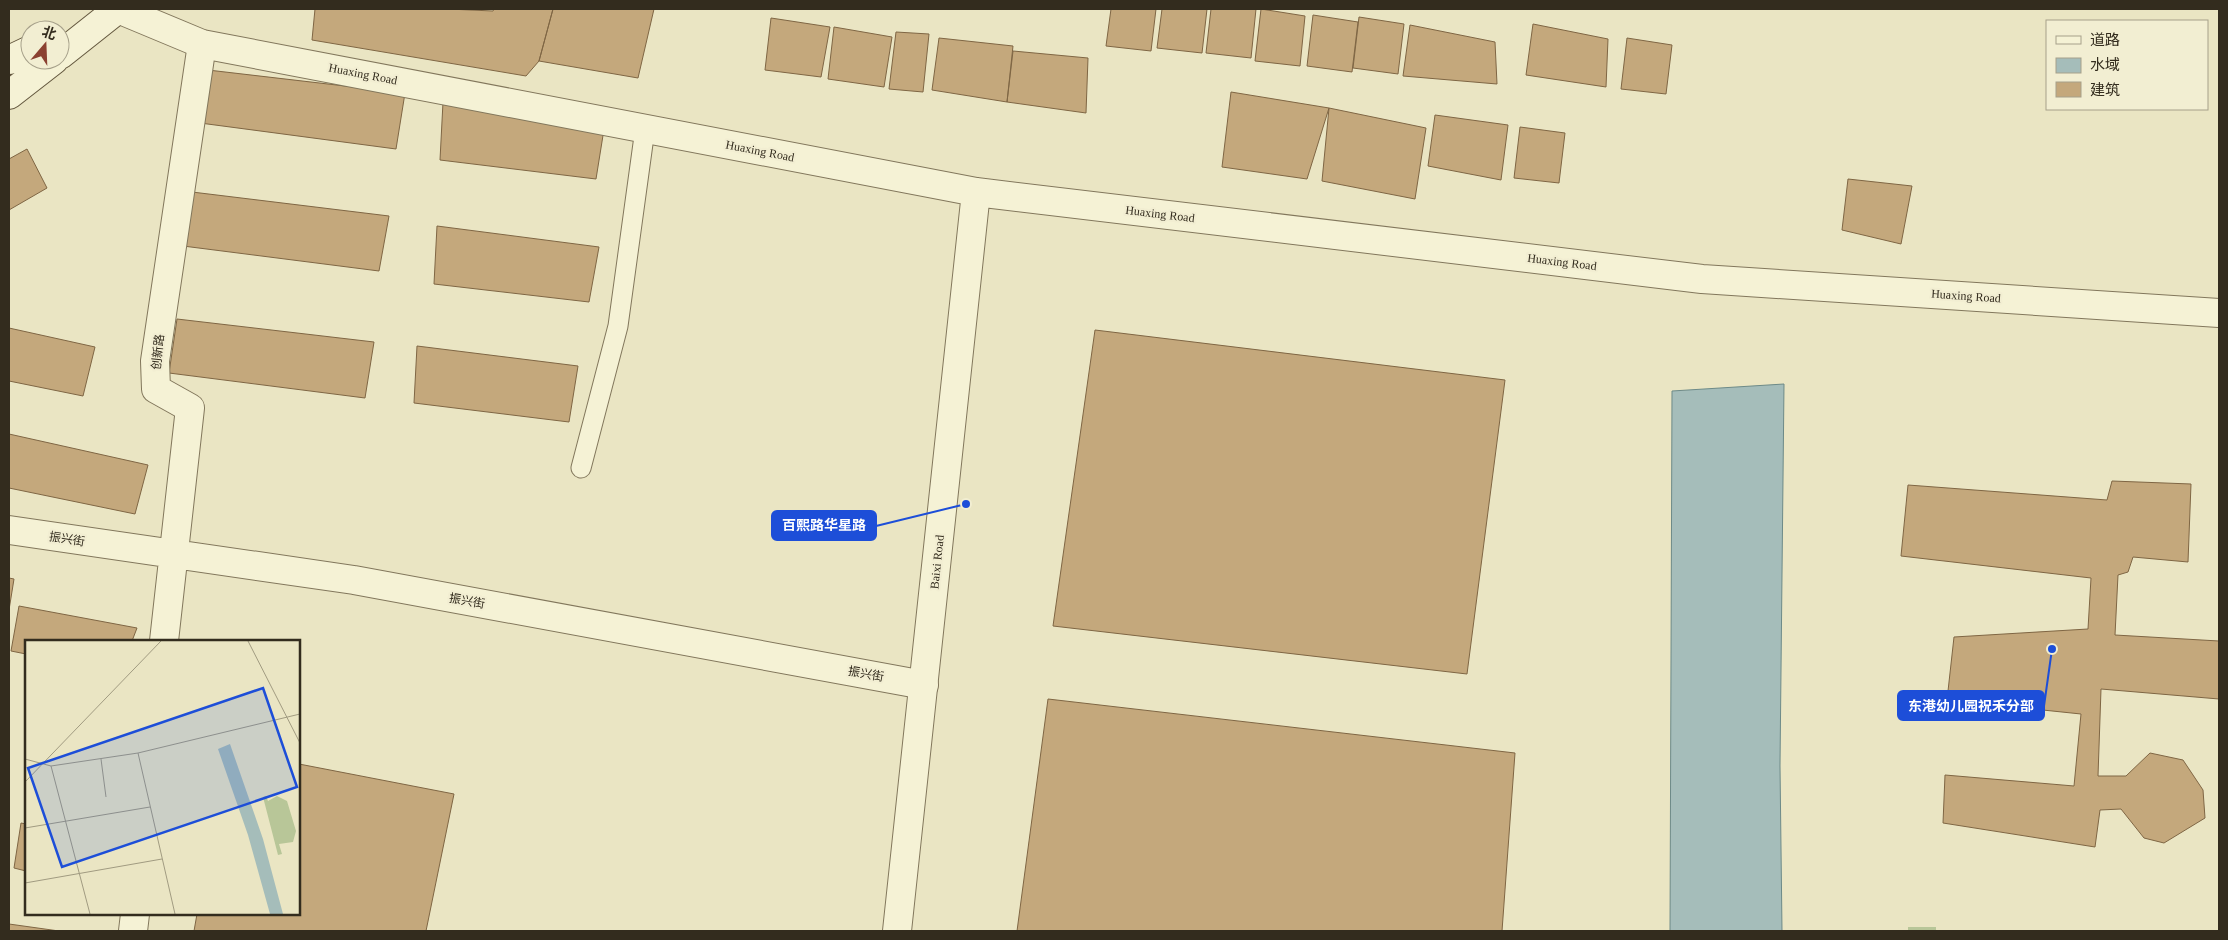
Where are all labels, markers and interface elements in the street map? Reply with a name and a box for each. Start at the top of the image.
north arrow [20,20,70,70]
legend [2046,20,2208,110]
text: 北 [40,24,58,43]
text: 道路 [2090,32,2120,48]
text: 水域 [2090,57,2120,73]
street label: Huaxing Road [327,60,399,88]
text: 建筑 [2090,82,2120,98]
street label: Huaxing Road [724,137,796,165]
street label: Huaxing Road [1125,203,1195,225]
street label: Huaxing Road [1527,251,1597,273]
street label: Huaxing Road [1931,287,2001,305]
street label: 创新路 [149,333,167,371]
callout: 百熙路华星路 [772,511,876,540]
text: 百熙路华星路 [782,517,866,533]
street label: 振兴街 [48,529,86,549]
street label: Baixi Road [927,534,947,590]
street label: 振兴街 [448,591,486,611]
inset map [25,640,300,915]
street label: 振兴街 [847,664,885,684]
callout: 东港幼儿园祝禾分部 [1898,691,2044,720]
text: 东港幼儿园祝禾分部 [1908,699,2034,714]

